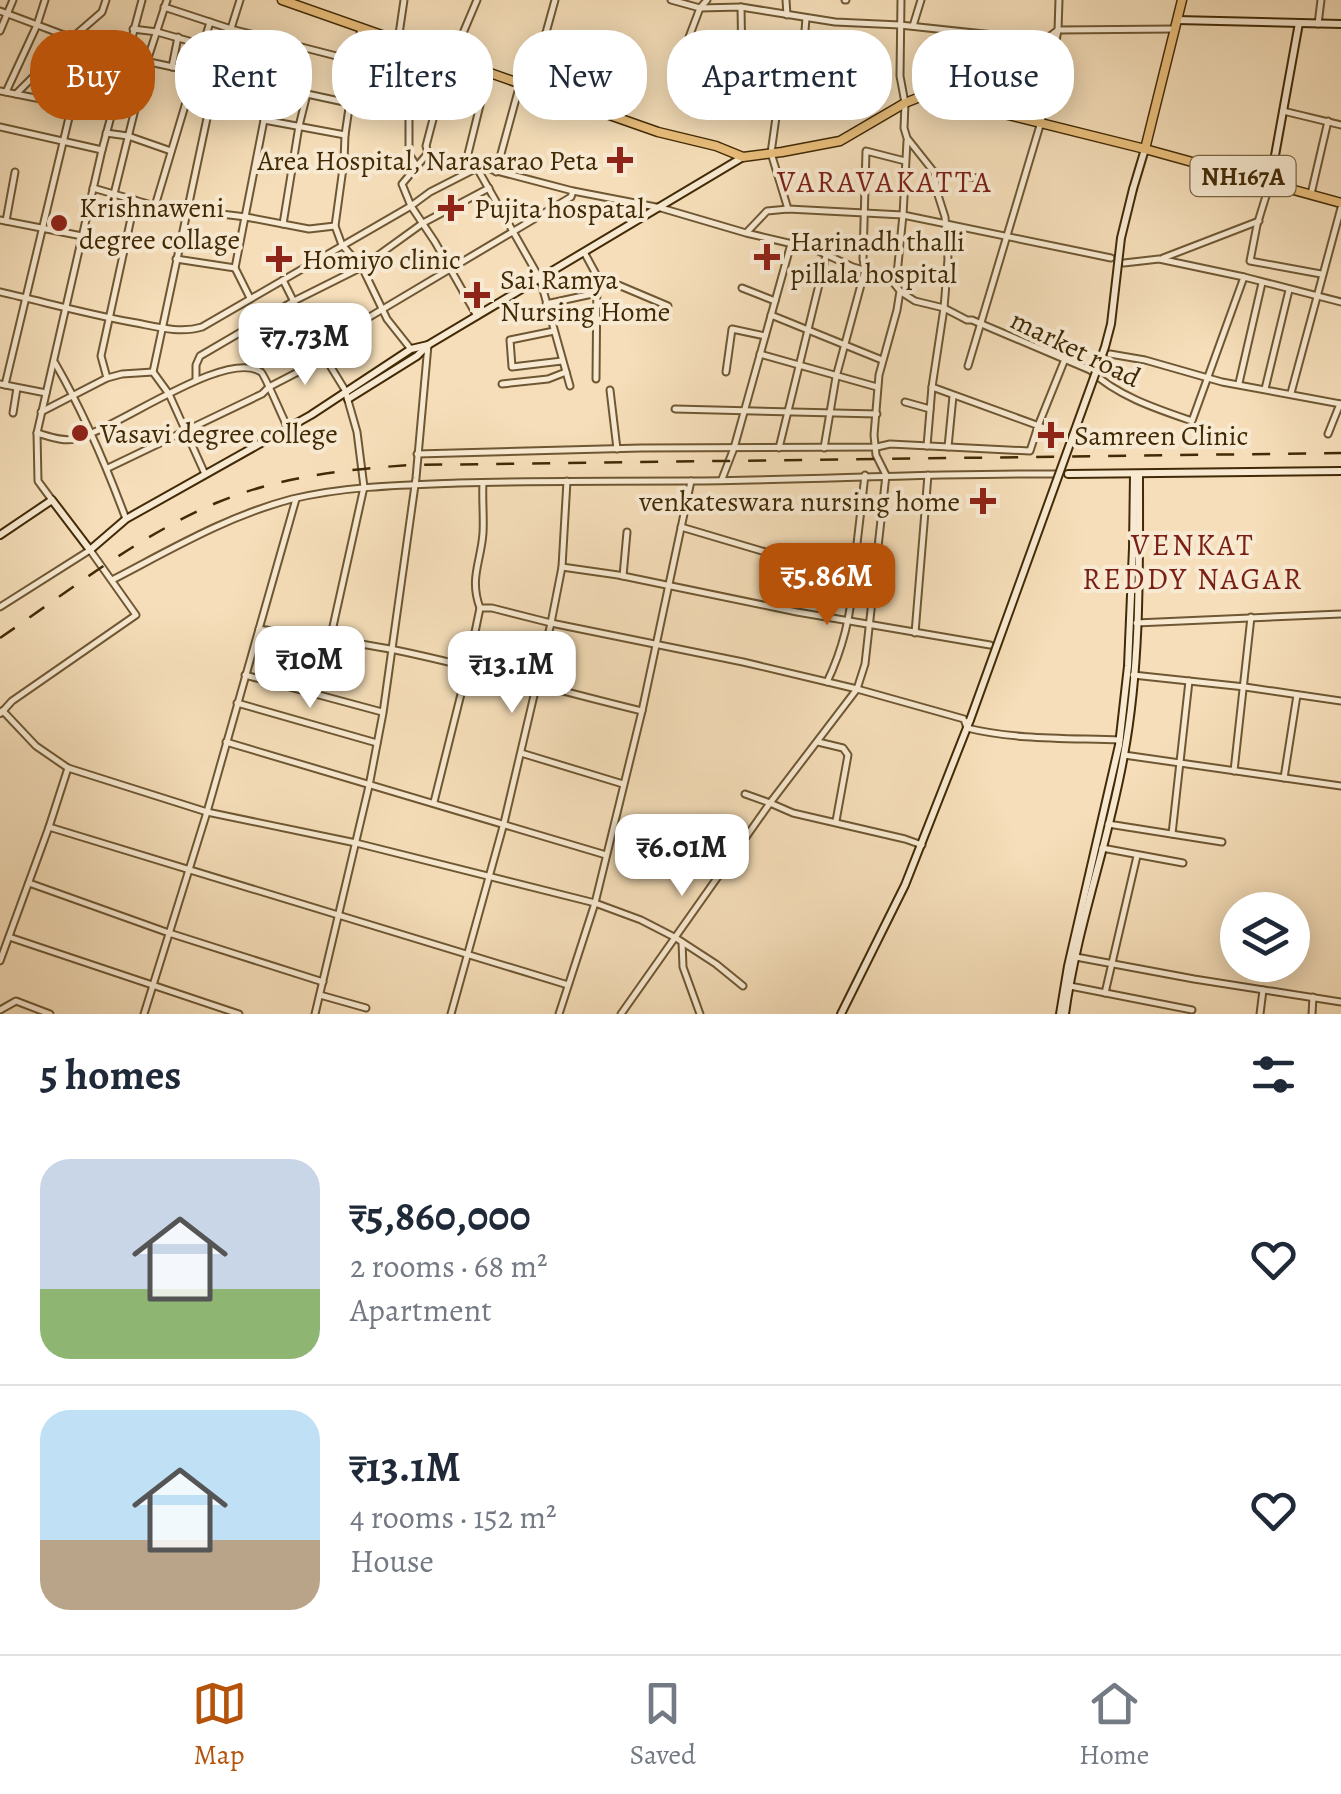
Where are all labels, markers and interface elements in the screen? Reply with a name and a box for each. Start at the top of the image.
chip: Buy [30,30,155,120]
chip: Rent [175,30,312,120]
chip: Filters [332,30,493,120]
chip: New [513,30,647,120]
chip: Apartment [667,30,892,120]
chip: House [912,30,1074,120]
place label: Area Hospital, Narasarao Peta [256,142,598,180]
marker: Area Hospital, Narasarao Peta [607,147,633,173]
road number: NH167A [1190,156,1296,196]
district label: VARAVAKATTA [776,162,993,202]
place label: Krishnaweni degree collage [79,189,240,259]
place label: Pujita hospatal [474,190,645,228]
marker: Pujita hospatal [438,195,464,221]
marker: Krishnaweni degree collage [48,212,70,234]
place label: Harinadh thalli pillala hospital [790,223,965,293]
place label: Homiyo clinic [302,241,461,279]
marker: Harinadh thalli pillala hospital [754,244,780,270]
marker: Homiyo clinic [266,246,292,272]
place label: Sai Ramya Nursing Home [500,261,670,331]
marker: Sai Ramya Nursing Home [464,282,490,308]
street label: market road [1004,301,1148,397]
pin: ₹7.73M [224,303,386,388]
text: ₹7.73M [261,313,349,357]
place label: Vasavi degree college [99,415,338,453]
place label: Samreen Clinic [1074,417,1248,455]
marker: Vasavi degree college [69,422,91,444]
marker: Samreen Clinic [1038,422,1064,448]
place label: venkateswara nursing home [638,483,960,521]
marker: venkateswara nursing home [970,488,996,514]
district label: VENKAT REDDY NAGAR [1082,525,1304,599]
pin: ₹5.86M [746,543,908,628]
text: ₹5.86M [781,553,873,597]
pin: ₹10M [251,626,369,711]
pin: ₹13.1M [431,631,593,716]
text: ₹10M [277,636,343,680]
text: ₹13.1M [470,641,554,685]
pin: ₹6.01M [601,814,763,899]
text: ₹6.01M [637,824,727,868]
map controls [1220,892,1310,982]
button: layers [1220,892,1310,982]
text: 5 homes [40,1046,181,1103]
icon: filters [1246,1047,1301,1102]
text: ₹5,860,000 [350,1187,531,1244]
icon: home [120,1199,240,1319]
icon: heart [1246,1232,1301,1287]
text: 2 rooms · 68 m² [350,1244,548,1288]
text: Apartment [350,1288,492,1332]
text: ₹13.1M [350,1438,461,1495]
icon: home [120,1450,240,1570]
icon: heart [1246,1483,1301,1538]
text: 4 rooms · 152 m² [350,1495,557,1539]
text: House [350,1539,434,1583]
tab: Map [192,1676,247,1774]
tab: Saved [630,1676,696,1774]
tab: Home [1079,1676,1149,1774]

